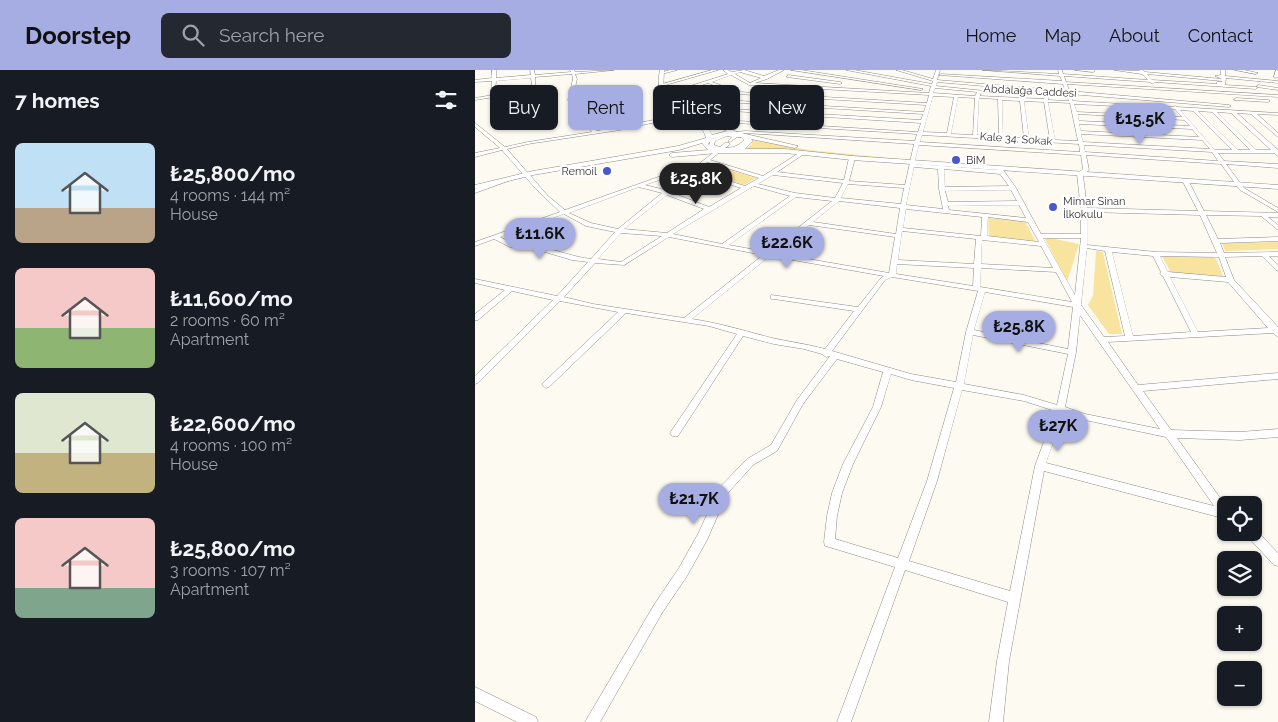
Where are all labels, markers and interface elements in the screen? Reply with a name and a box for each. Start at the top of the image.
search box [161,13,511,58]
text: Doorstep [25,21,131,50]
icon: search [179,21,207,49]
text: Search here [219,24,325,46]
text: Home [965,25,1016,46]
text: Map [1044,25,1081,46]
text: About [1109,25,1160,46]
text: Contact [1188,25,1253,46]
street label: Abdalağa Caddesi [983,82,1077,100]
chip: Buy [490,85,558,130]
chip: Rent [568,85,643,130]
chip: Filters [653,85,740,130]
chip: New [750,85,824,130]
icon: filters [432,86,460,114]
text: 7 homes [15,88,100,113]
pin: ₺15.5K [1099,102,1181,145]
text: ₺15.5K [1115,109,1165,128]
street label: Kale 34. Sokak [979,130,1053,148]
marker: BiM [950,154,962,166]
place label: BiM [966,154,985,167]
text: ₺25,800/mo [170,161,295,186]
pin: ₺25.8K [655,162,737,205]
icon: home [55,163,115,223]
place label: Remoil [561,165,597,178]
marker: Remoil [601,165,613,177]
text: ₺25.8K [670,169,722,188]
text: 4 rooms · 144 m² [170,186,290,205]
place label: Mimar Sinan İlkokulu [1063,195,1125,221]
marker: Mimar Sinan İlkokulu [1047,201,1059,213]
text: House [170,205,218,224]
pin: ₺11.6K [499,218,581,260]
text: ₺11.6K [515,224,565,243]
pin: ₺22.6K [746,226,828,269]
text: ₺22.6K [761,233,813,252]
text: ₺11,600/mo [170,286,293,311]
icon: home [55,288,115,348]
pin: ₺25.8K [978,310,1060,353]
text: 2 rooms · 60 m² [170,311,285,330]
text: ₺25.8K [993,317,1045,336]
text: Apartment [170,330,249,349]
pin: ₺27K [1028,410,1088,452]
text: ₺22,600/mo [170,411,296,436]
icon: home [55,413,115,473]
text: ₺27K [1039,416,1077,435]
text: 4 rooms · 100 m² [170,436,292,455]
text: House [170,455,218,474]
pin: ₺21.7K [653,482,735,525]
text: ₺21.7K [669,489,719,508]
map controls [1217,496,1262,706]
button: locate [1217,496,1262,541]
text: ₺25,800/mo [170,536,295,561]
icon: home [55,538,115,598]
button: layers [1217,551,1262,596]
text: 3 rooms · 107 m² [170,561,291,580]
text: Apartment [170,580,249,599]
button: + [1217,606,1262,651]
button: − [1217,661,1262,706]

